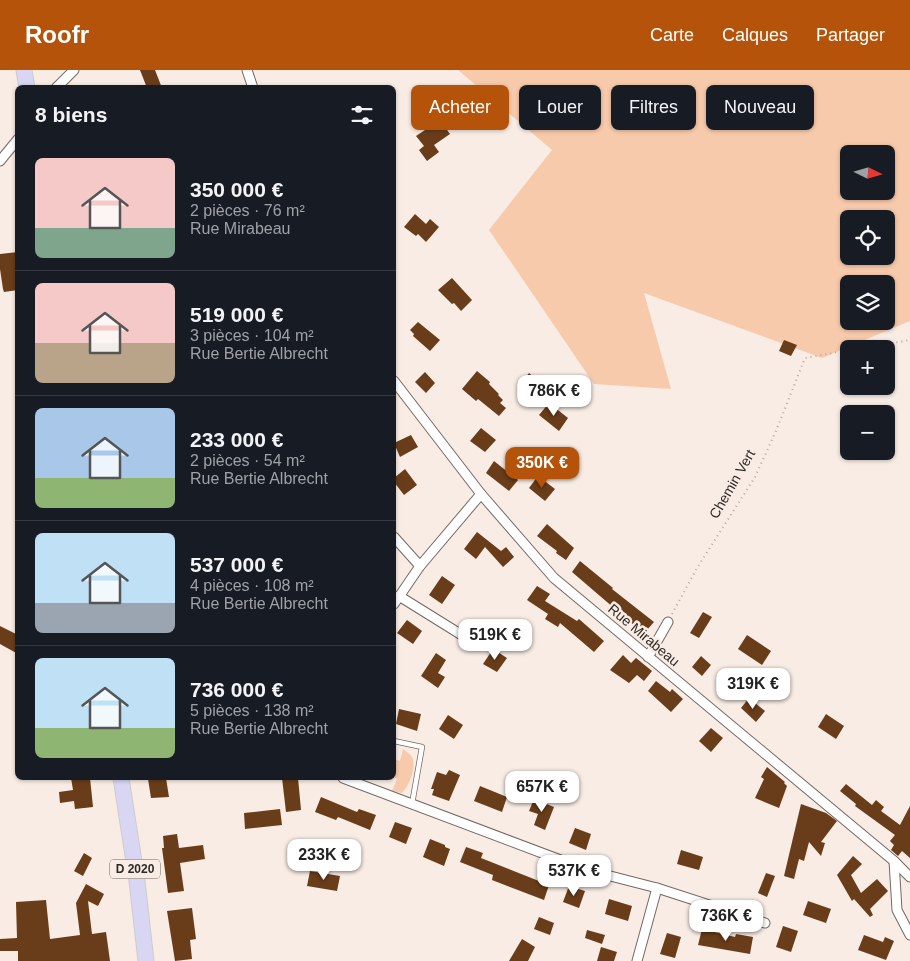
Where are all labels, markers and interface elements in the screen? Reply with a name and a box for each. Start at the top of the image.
text: Roofr [25,21,89,48]
text: Carte [650,25,694,45]
text: Calques [722,25,788,45]
text: Partager [816,25,885,45]
chip: Acheter [411,85,509,130]
chip: Louer [519,85,601,130]
chip: Filtres [611,85,696,130]
chip: Nouveau [706,85,814,130]
icon: filters [348,101,376,129]
text: 8 biens [35,103,107,126]
north arrow [840,145,895,200]
map controls [840,145,895,460]
icon: home [75,178,135,238]
text: 350 000 € [190,178,283,201]
text: 2 pièces · 76 m² [190,202,305,219]
button: locate [840,210,895,265]
text: Rue Mirabeau [190,220,291,237]
button: layers [840,275,895,330]
icon: home [75,303,135,363]
text: 519 000 € [190,303,283,326]
text: 3 pièces · 104 m² [190,327,314,344]
button: + [840,340,895,395]
text: Rue Bertie Albrecht [190,345,328,362]
pin: 786K € [513,374,595,417]
text: 786K € [528,382,580,399]
button: − [840,405,895,460]
icon: home [75,428,135,488]
text: 233 000 € [190,428,283,451]
pin: 350K € [501,446,583,489]
street label: Chemin Vert [706,447,758,521]
text: 2 pièces · 54 m² [190,452,305,469]
text: 350K € [516,454,568,471]
text: Rue Bertie Albrecht [190,470,328,487]
icon: home [75,553,135,613]
text: 537 000 € [190,553,283,576]
text: 4 pièces · 108 m² [190,577,314,594]
text: Rue Bertie Albrecht [190,595,328,612]
street label: Rue Mirabeau [605,601,683,669]
pin: 519K € [454,618,536,661]
text: 519K € [469,626,521,643]
pin: 319K € [712,668,794,710]
text: 319K € [727,675,779,692]
icon: home [75,678,135,738]
text: 736 000 € [190,678,283,701]
text: 5 pièces · 138 m² [190,702,314,719]
text: Rue Bertie Albrecht [190,720,328,737]
pin: 657K € [501,770,583,813]
text: 657K € [516,778,568,795]
pin: 233K € [283,838,365,881]
text: 233K € [298,846,350,863]
pin: 537K € [533,854,615,897]
road number: D 2020 [110,860,160,879]
text: 537K € [548,862,600,879]
pin: 736K € [685,900,767,942]
text: 736K € [700,907,752,924]

